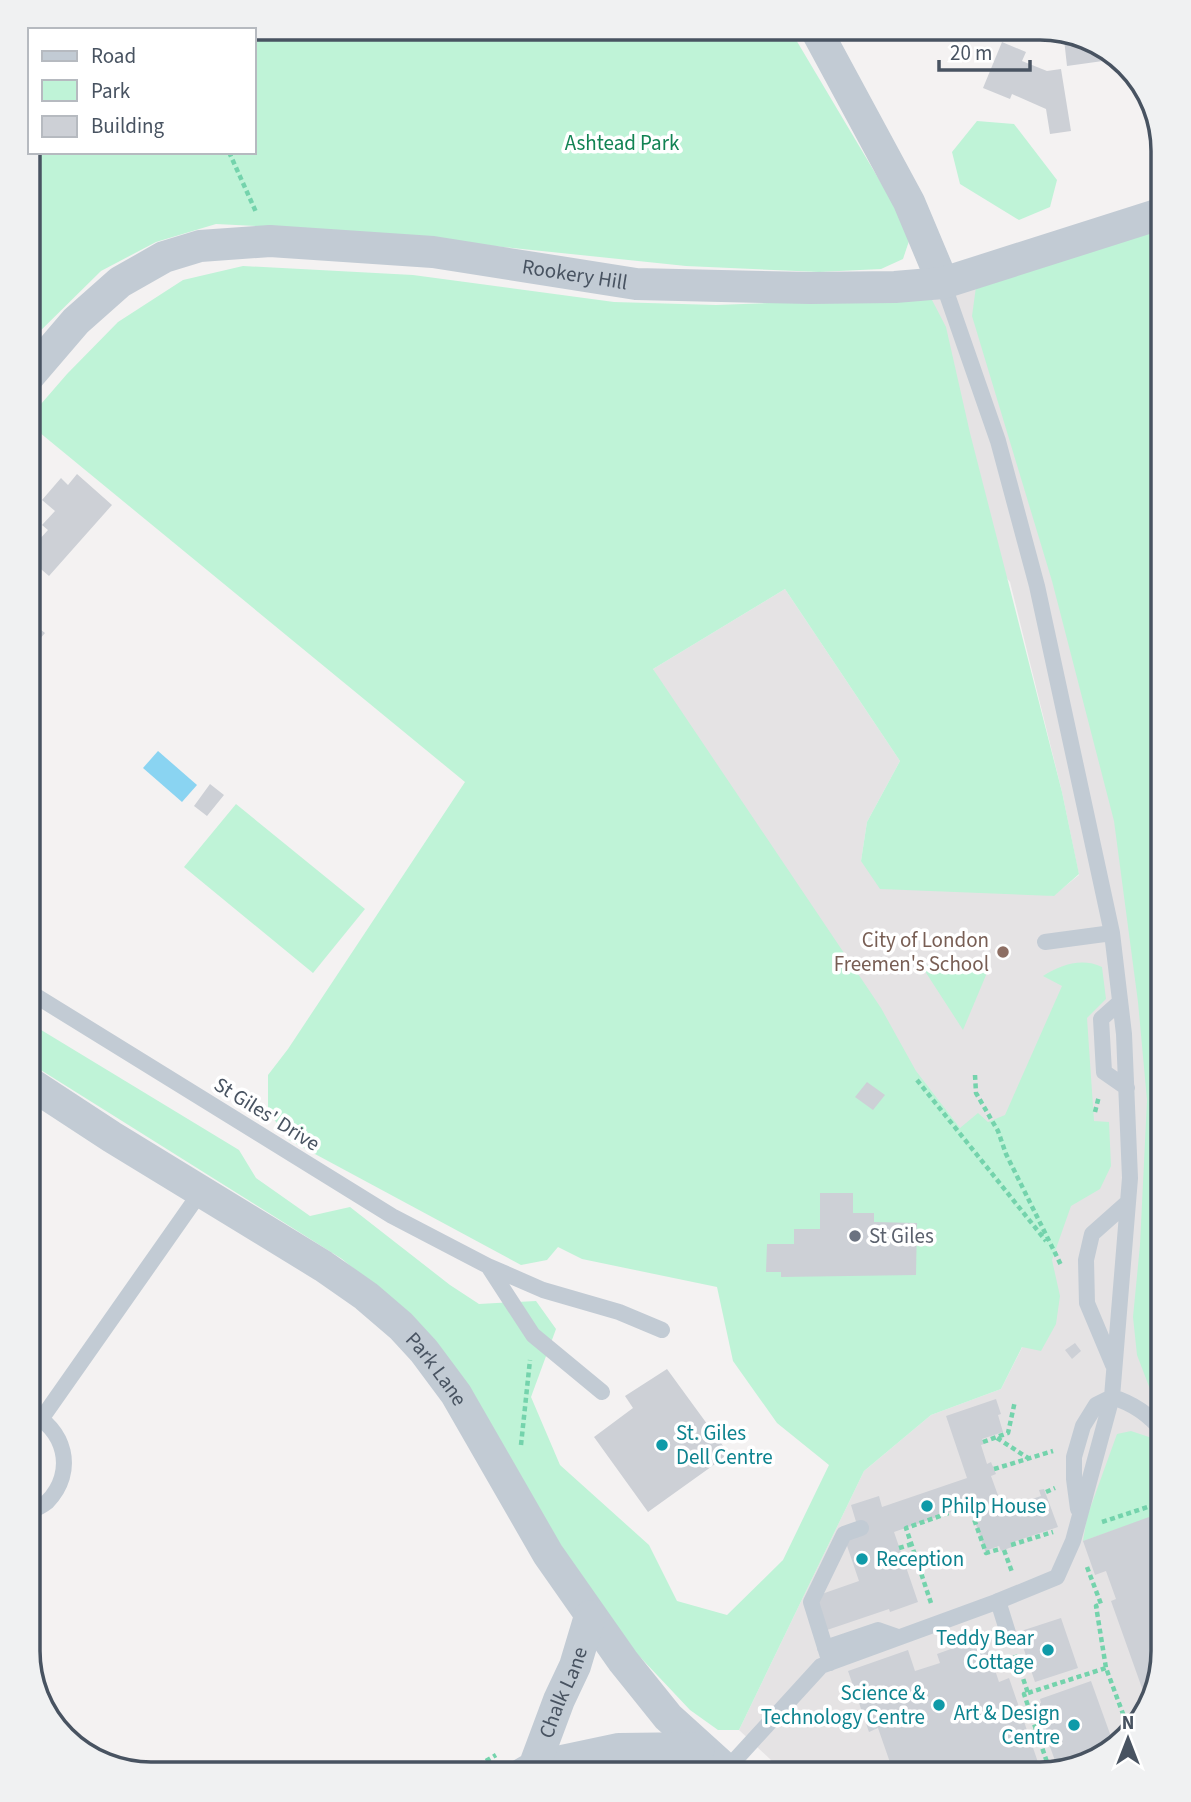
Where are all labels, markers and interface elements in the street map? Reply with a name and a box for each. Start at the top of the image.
legend [28,28,256,154]
scale bar [939,28,1030,72]
text: 20 m [950,38,992,68]
text: Road [91,41,136,71]
text: Park [91,76,131,106]
text: Building [91,111,165,141]
park label: Ashtead Park [565,128,680,158]
street label: Rookery Hill [520,251,630,297]
place label: City of London Freemen's School [834,925,989,979]
marker: City of London Freemen's School [995,944,1011,960]
street label: St Giles' Drive [208,1070,326,1158]
place label: St Giles [869,1221,934,1251]
marker: St Giles [847,1228,863,1244]
street label: Park Lane [399,1325,475,1411]
place label: St. Giles Dell Centre [676,1418,773,1472]
marker: St. Giles Dell Centre [654,1437,670,1453]
place label: Philp House [941,1491,1046,1521]
marker: Philp House [919,1498,935,1514]
place label: Reception [876,1544,964,1574]
marker: Reception [854,1551,870,1567]
place label: Teddy Bear Cottage [936,1623,1035,1677]
marker: Teddy Bear Cottage [1040,1642,1056,1658]
street label: Chalk Lane [531,1643,595,1743]
place label: Science & Technology Centre [761,1678,925,1732]
marker: Science & Technology Centre [931,1697,947,1713]
place label: Art & Design Centre [954,1698,1060,1752]
north arrow [1093,1704,1163,1774]
text: N [1122,1710,1134,1737]
marker: Art & Design Centre [1066,1717,1082,1733]

